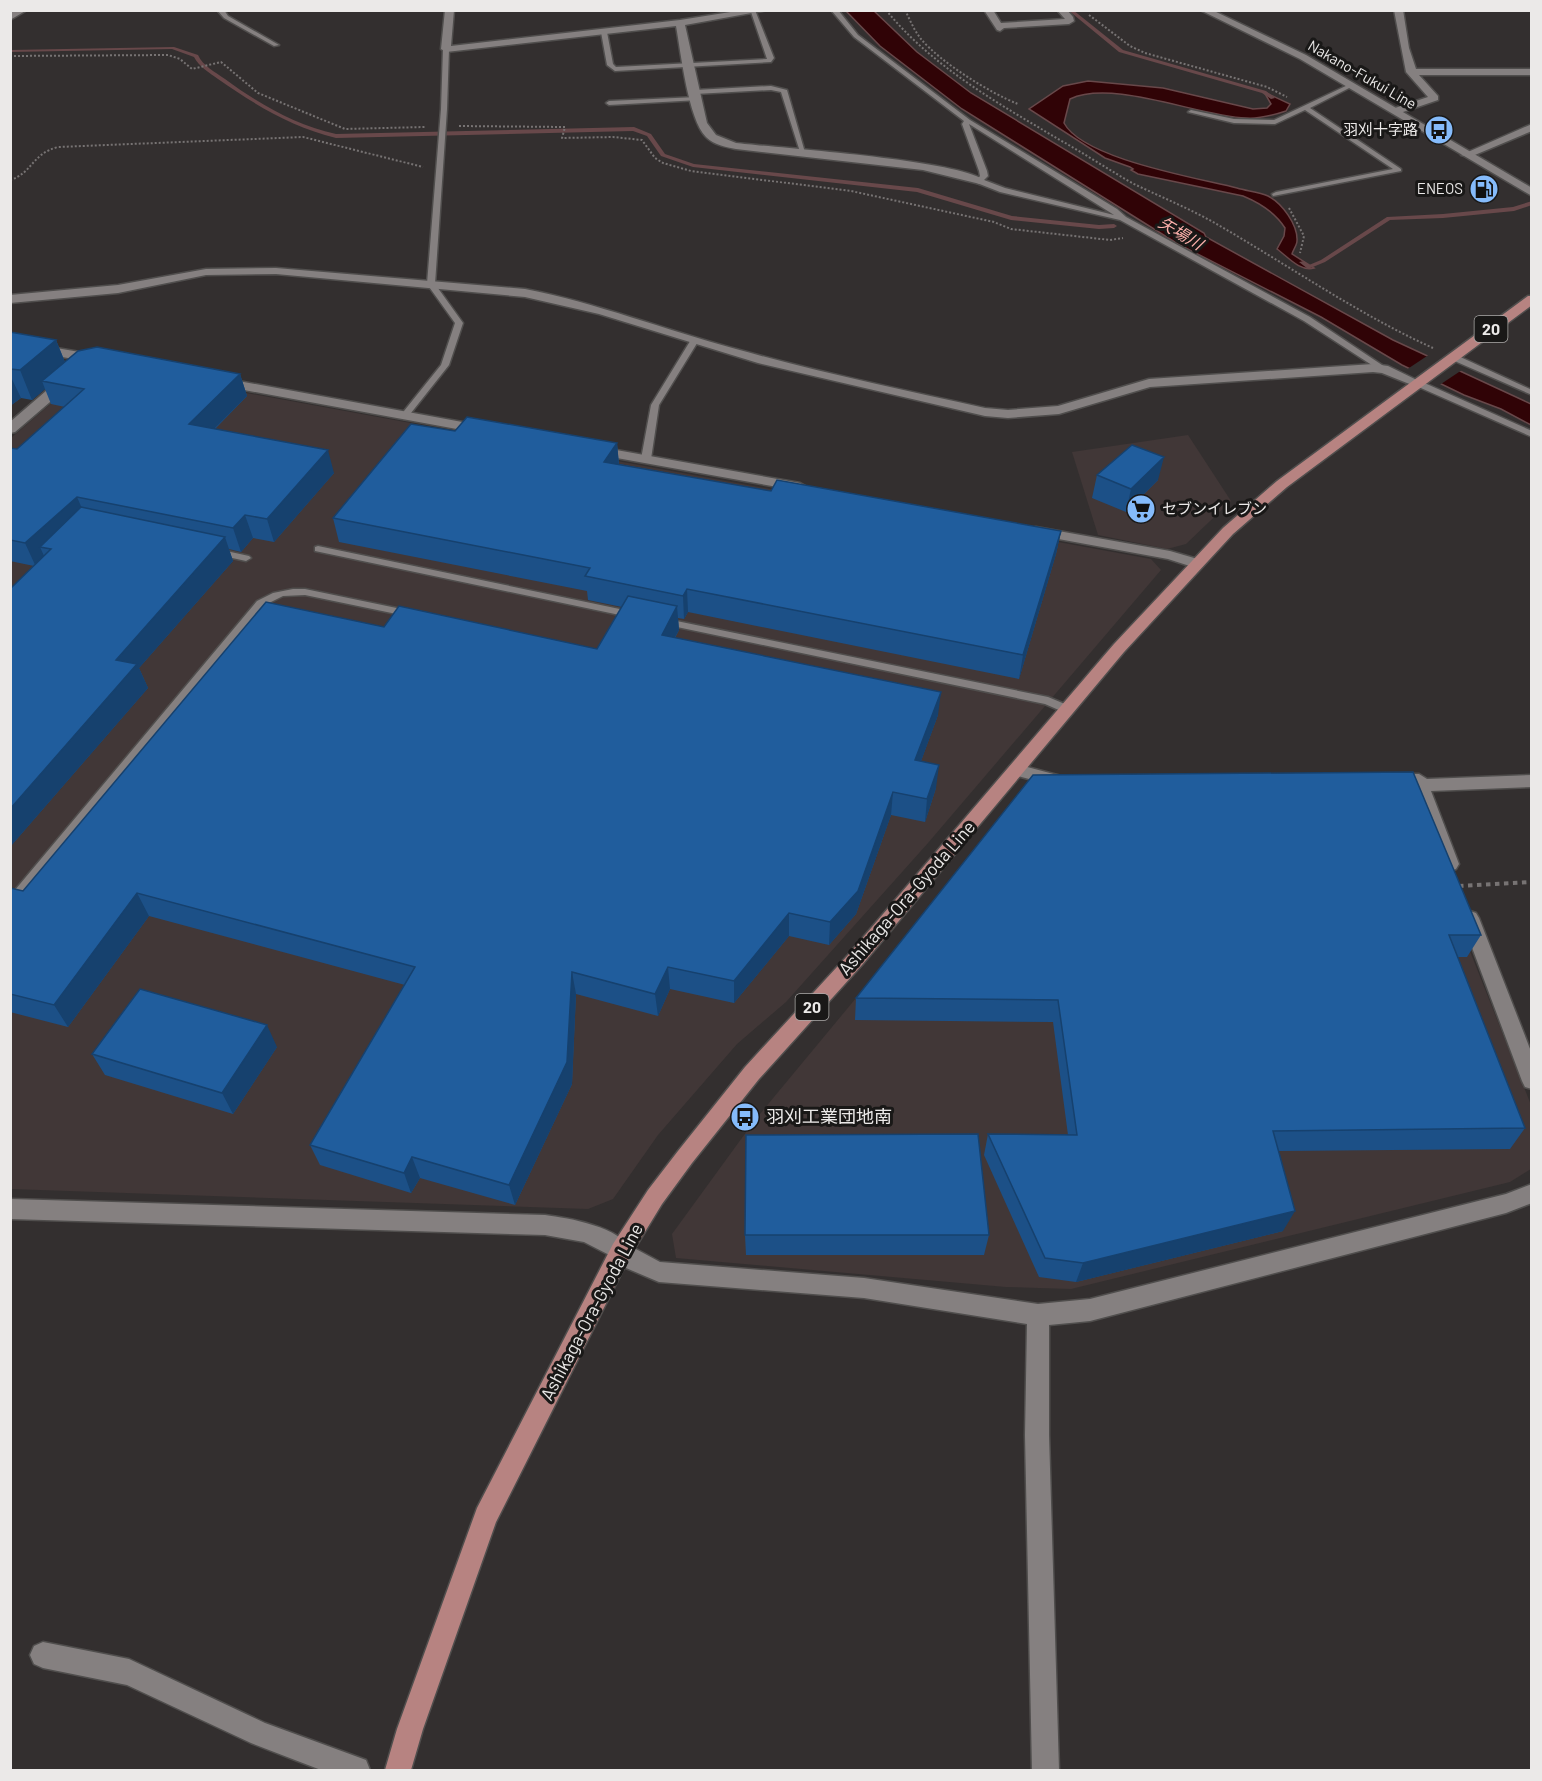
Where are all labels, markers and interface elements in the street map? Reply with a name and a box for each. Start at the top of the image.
street label: Nakano-Fukui Line [1305,36,1420,112]
bus stop icon: 羽刈十字路 [1423,114,1455,146]
place label: 羽刈十字路 [1343,120,1418,138]
fuel station icon: ENEOS [1468,173,1500,205]
place label: ENEOS [1417,179,1463,197]
water label: 矢場川 [1156,212,1208,254]
road number: 20 [1474,316,1508,342]
supermarket icon: セブンイレブン [1125,493,1157,525]
place label: セブンイレブン [1162,499,1267,517]
street label: Ashikaga-Ora-Gyoda Line [833,816,979,979]
road number: 20 [796,994,828,1020]
bus stop icon: 羽刈工業団地南 [729,1101,761,1133]
place label: 羽刈工業団地南 [766,1105,892,1127]
street label: Ashikaga-Ora-Gyoda Line [535,1219,647,1404]

